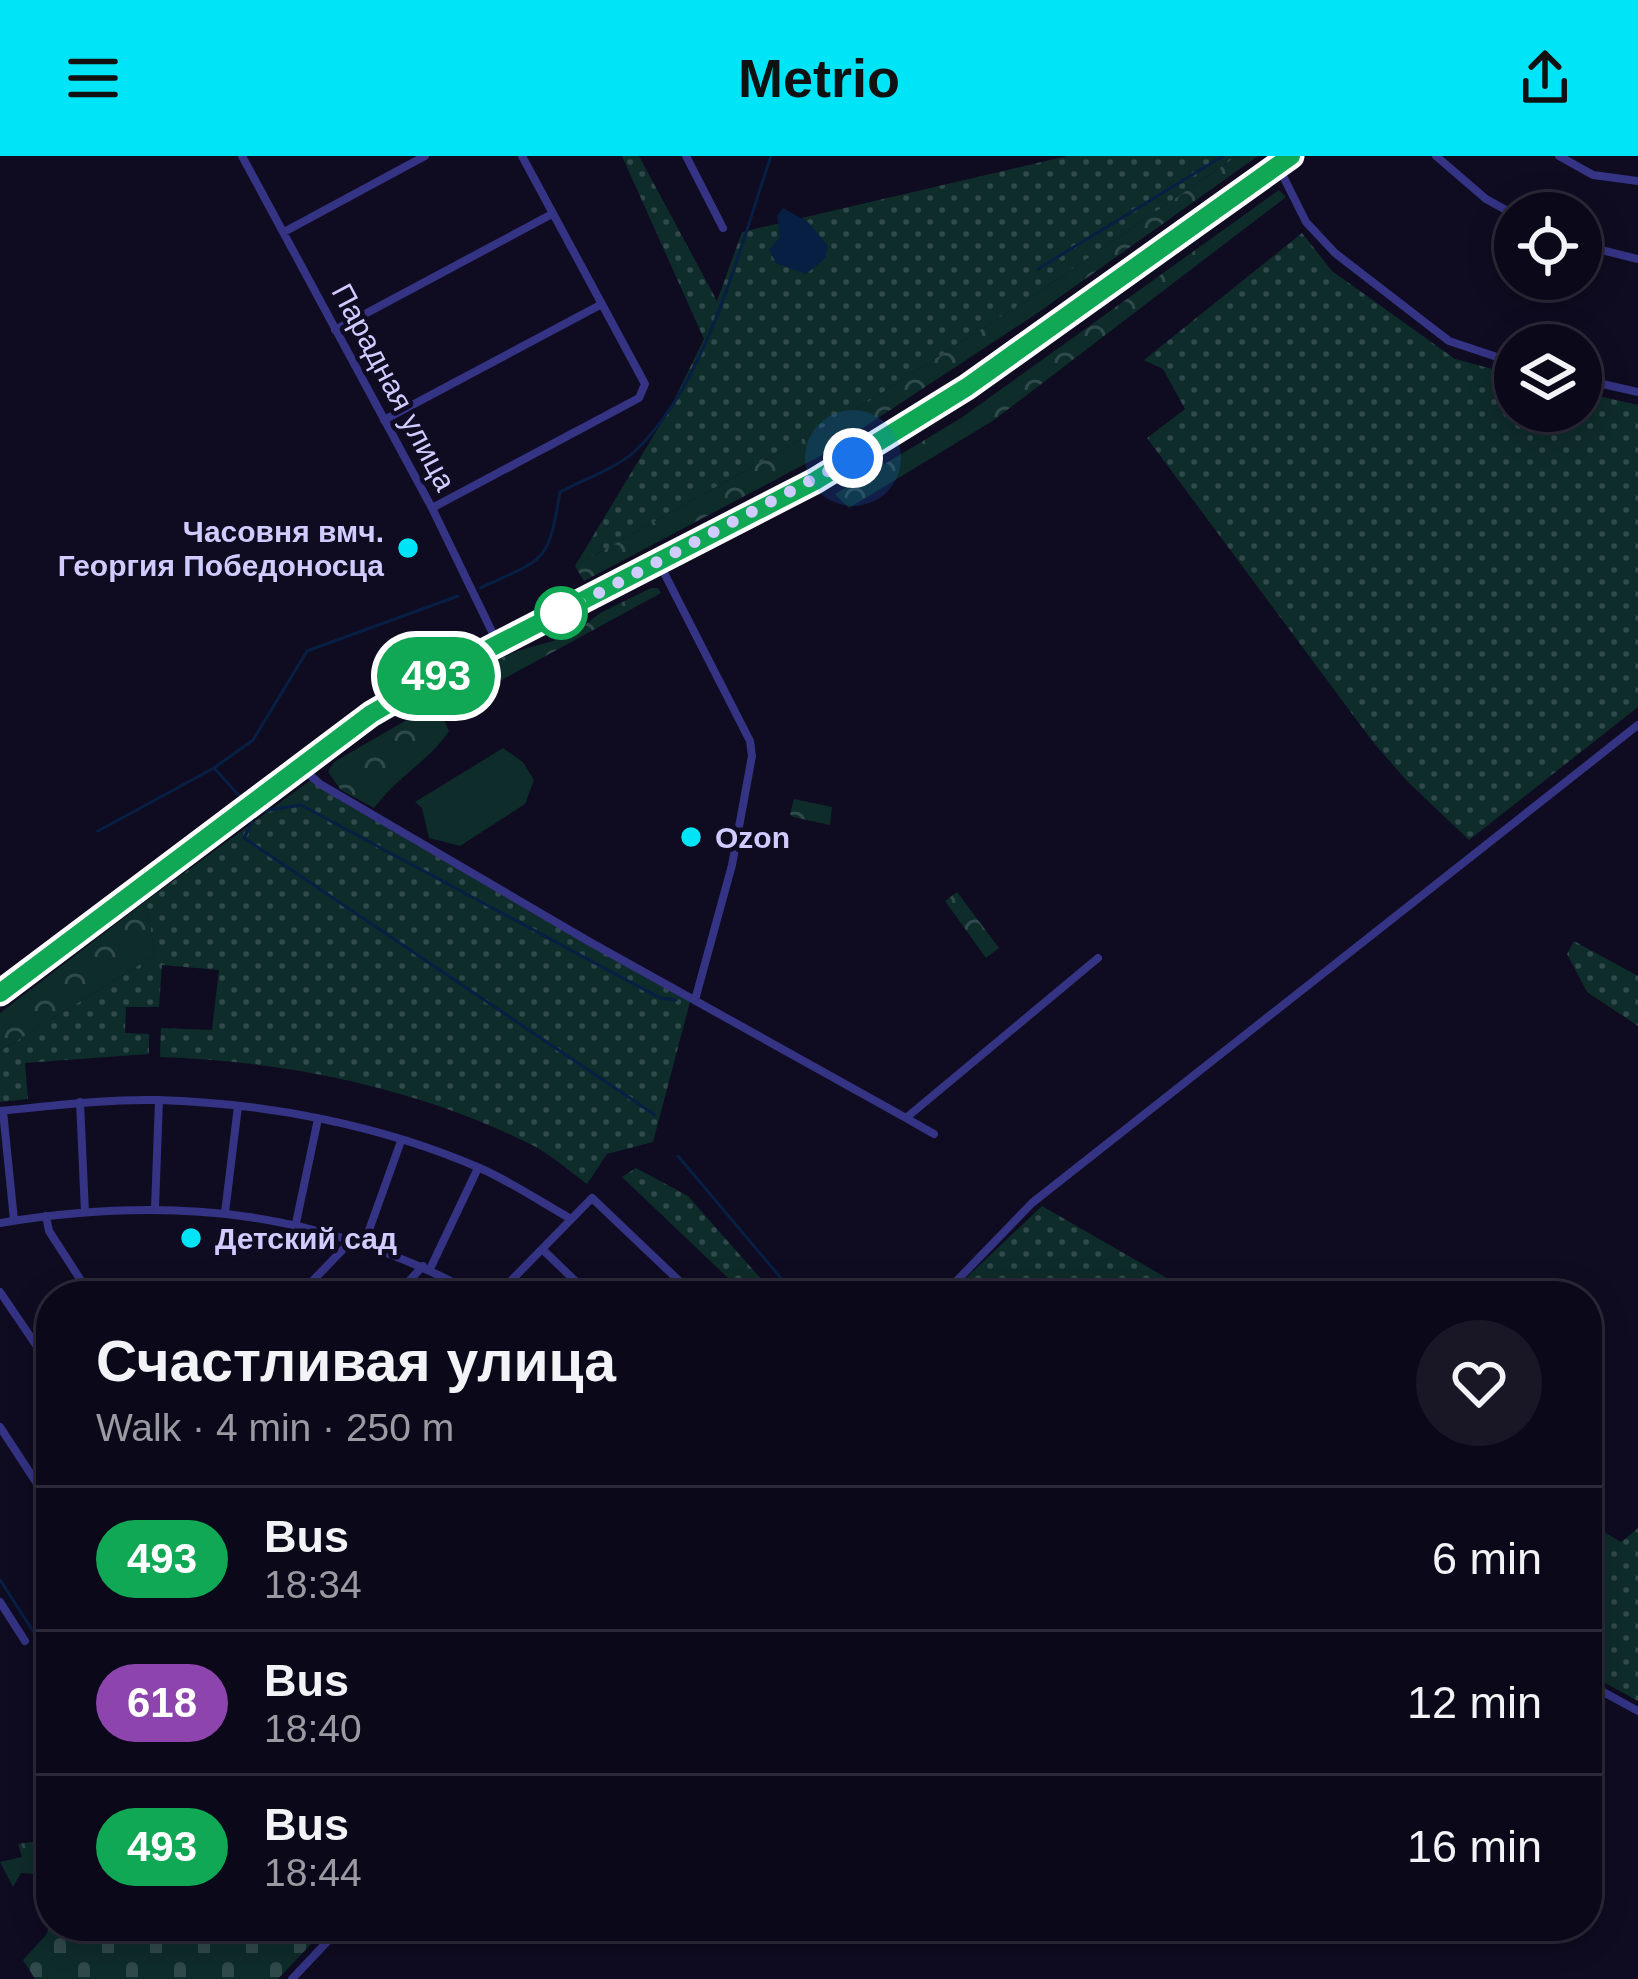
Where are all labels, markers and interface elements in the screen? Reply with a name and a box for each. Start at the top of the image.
icon: menu [60,45,126,111]
icon: share [1512,45,1578,111]
text: Metrio [738,48,900,108]
map controls [1494,192,1602,432]
button: locate [1494,192,1602,300]
street label: Парадная улица [326,278,463,496]
button: layers [1494,324,1602,432]
your location [823,428,883,488]
place label: Часовня вмч. Георгия Победоносца [58,515,384,582]
marker: Часовня вмч. Георгия Победоносца [395,535,421,561]
unlabelled marker [536,588,586,638]
line badge: 493 [367,637,505,715]
text: 493 [401,652,471,699]
place label: Ozon [715,821,790,854]
marker: Ozon [678,824,704,850]
place label: Детский сад [215,1222,397,1255]
marker: Детский сад [178,1225,204,1251]
button: heart [1416,1320,1542,1446]
text: Счастливая улица [96,1329,616,1393]
text: Walk · 4 min · 250 m [96,1406,454,1449]
text: Bus [264,1511,349,1562]
text: 6 min [1432,1533,1542,1584]
text: 493 [127,1535,197,1582]
text: 18:34 [264,1563,362,1606]
text: Bus [264,1655,349,1706]
text: 12 min [1407,1677,1542,1728]
text: 618 [127,1679,197,1726]
text: 18:40 [264,1707,362,1750]
text: Bus [264,1799,349,1850]
text: 16 min [1407,1821,1542,1872]
text: 493 [127,1823,197,1870]
text: 18:44 [264,1851,362,1894]

